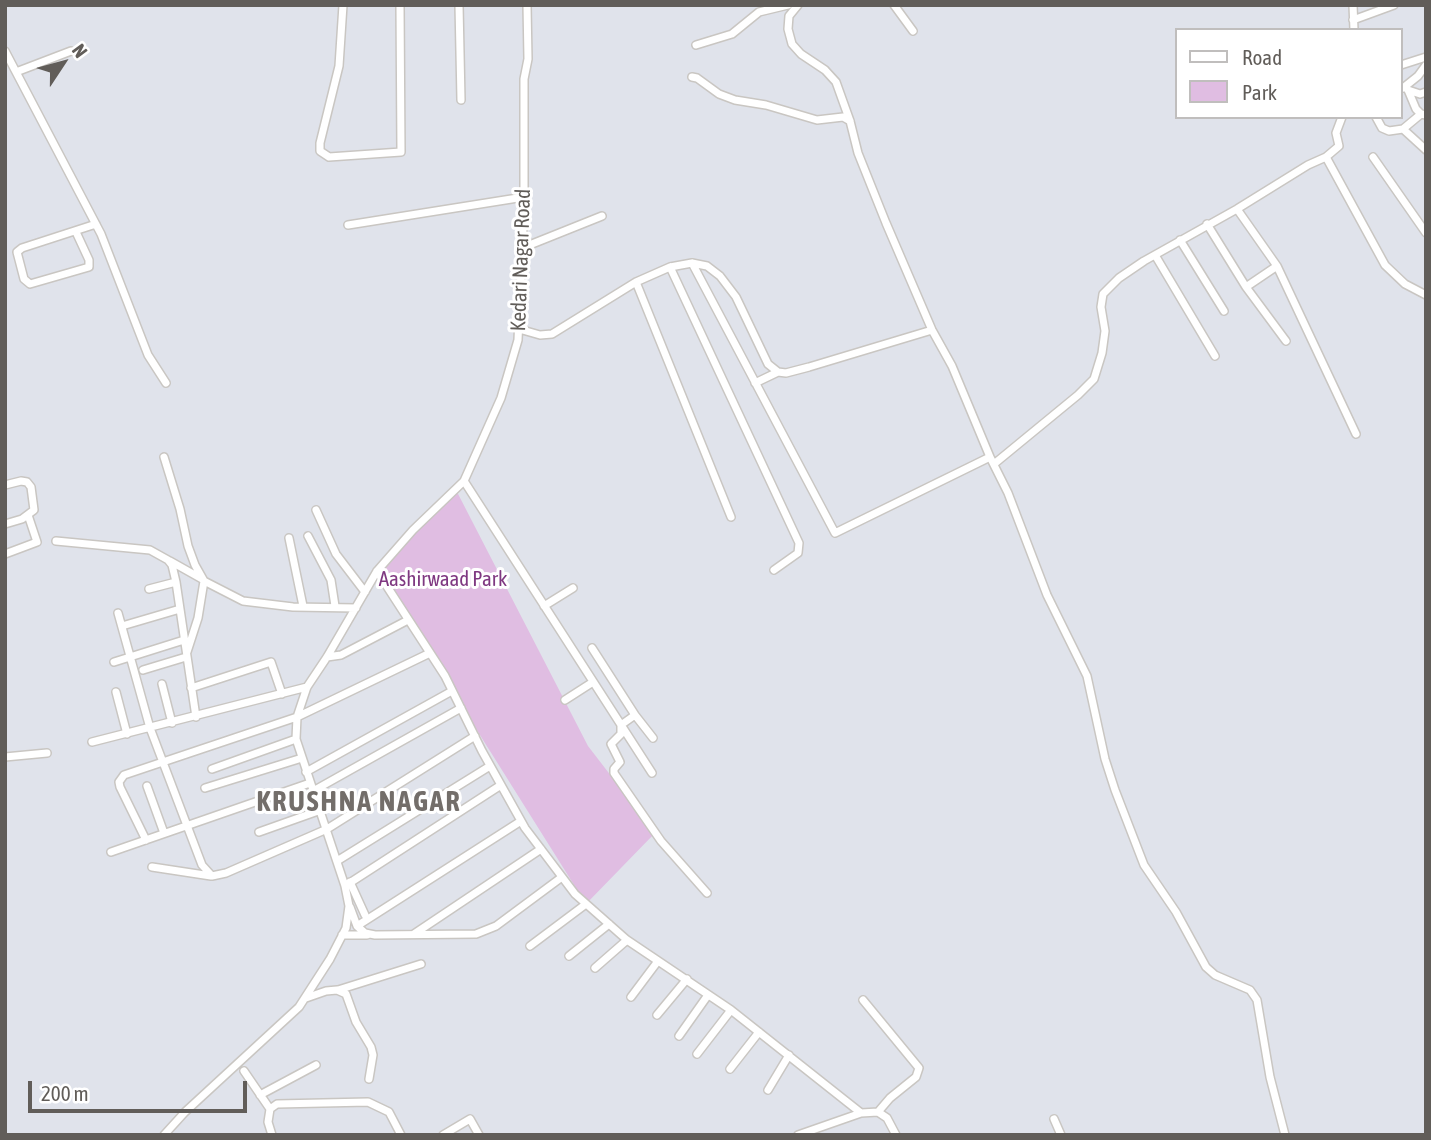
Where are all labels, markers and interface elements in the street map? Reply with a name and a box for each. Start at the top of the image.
north arrow [28,28,98,98]
legend [1176,28,1403,119]
text: N [68,40,92,62]
text: Road [1242,45,1282,69]
text: Park [1242,80,1277,104]
street label: Kedari Nagar Road [506,188,536,332]
park label: Aashirwaad Park [379,566,507,592]
district label: KRUSHNA NAGAR [258,785,460,819]
scale bar [32,1066,250,1110]
text: 200 m [41,1081,89,1105]

